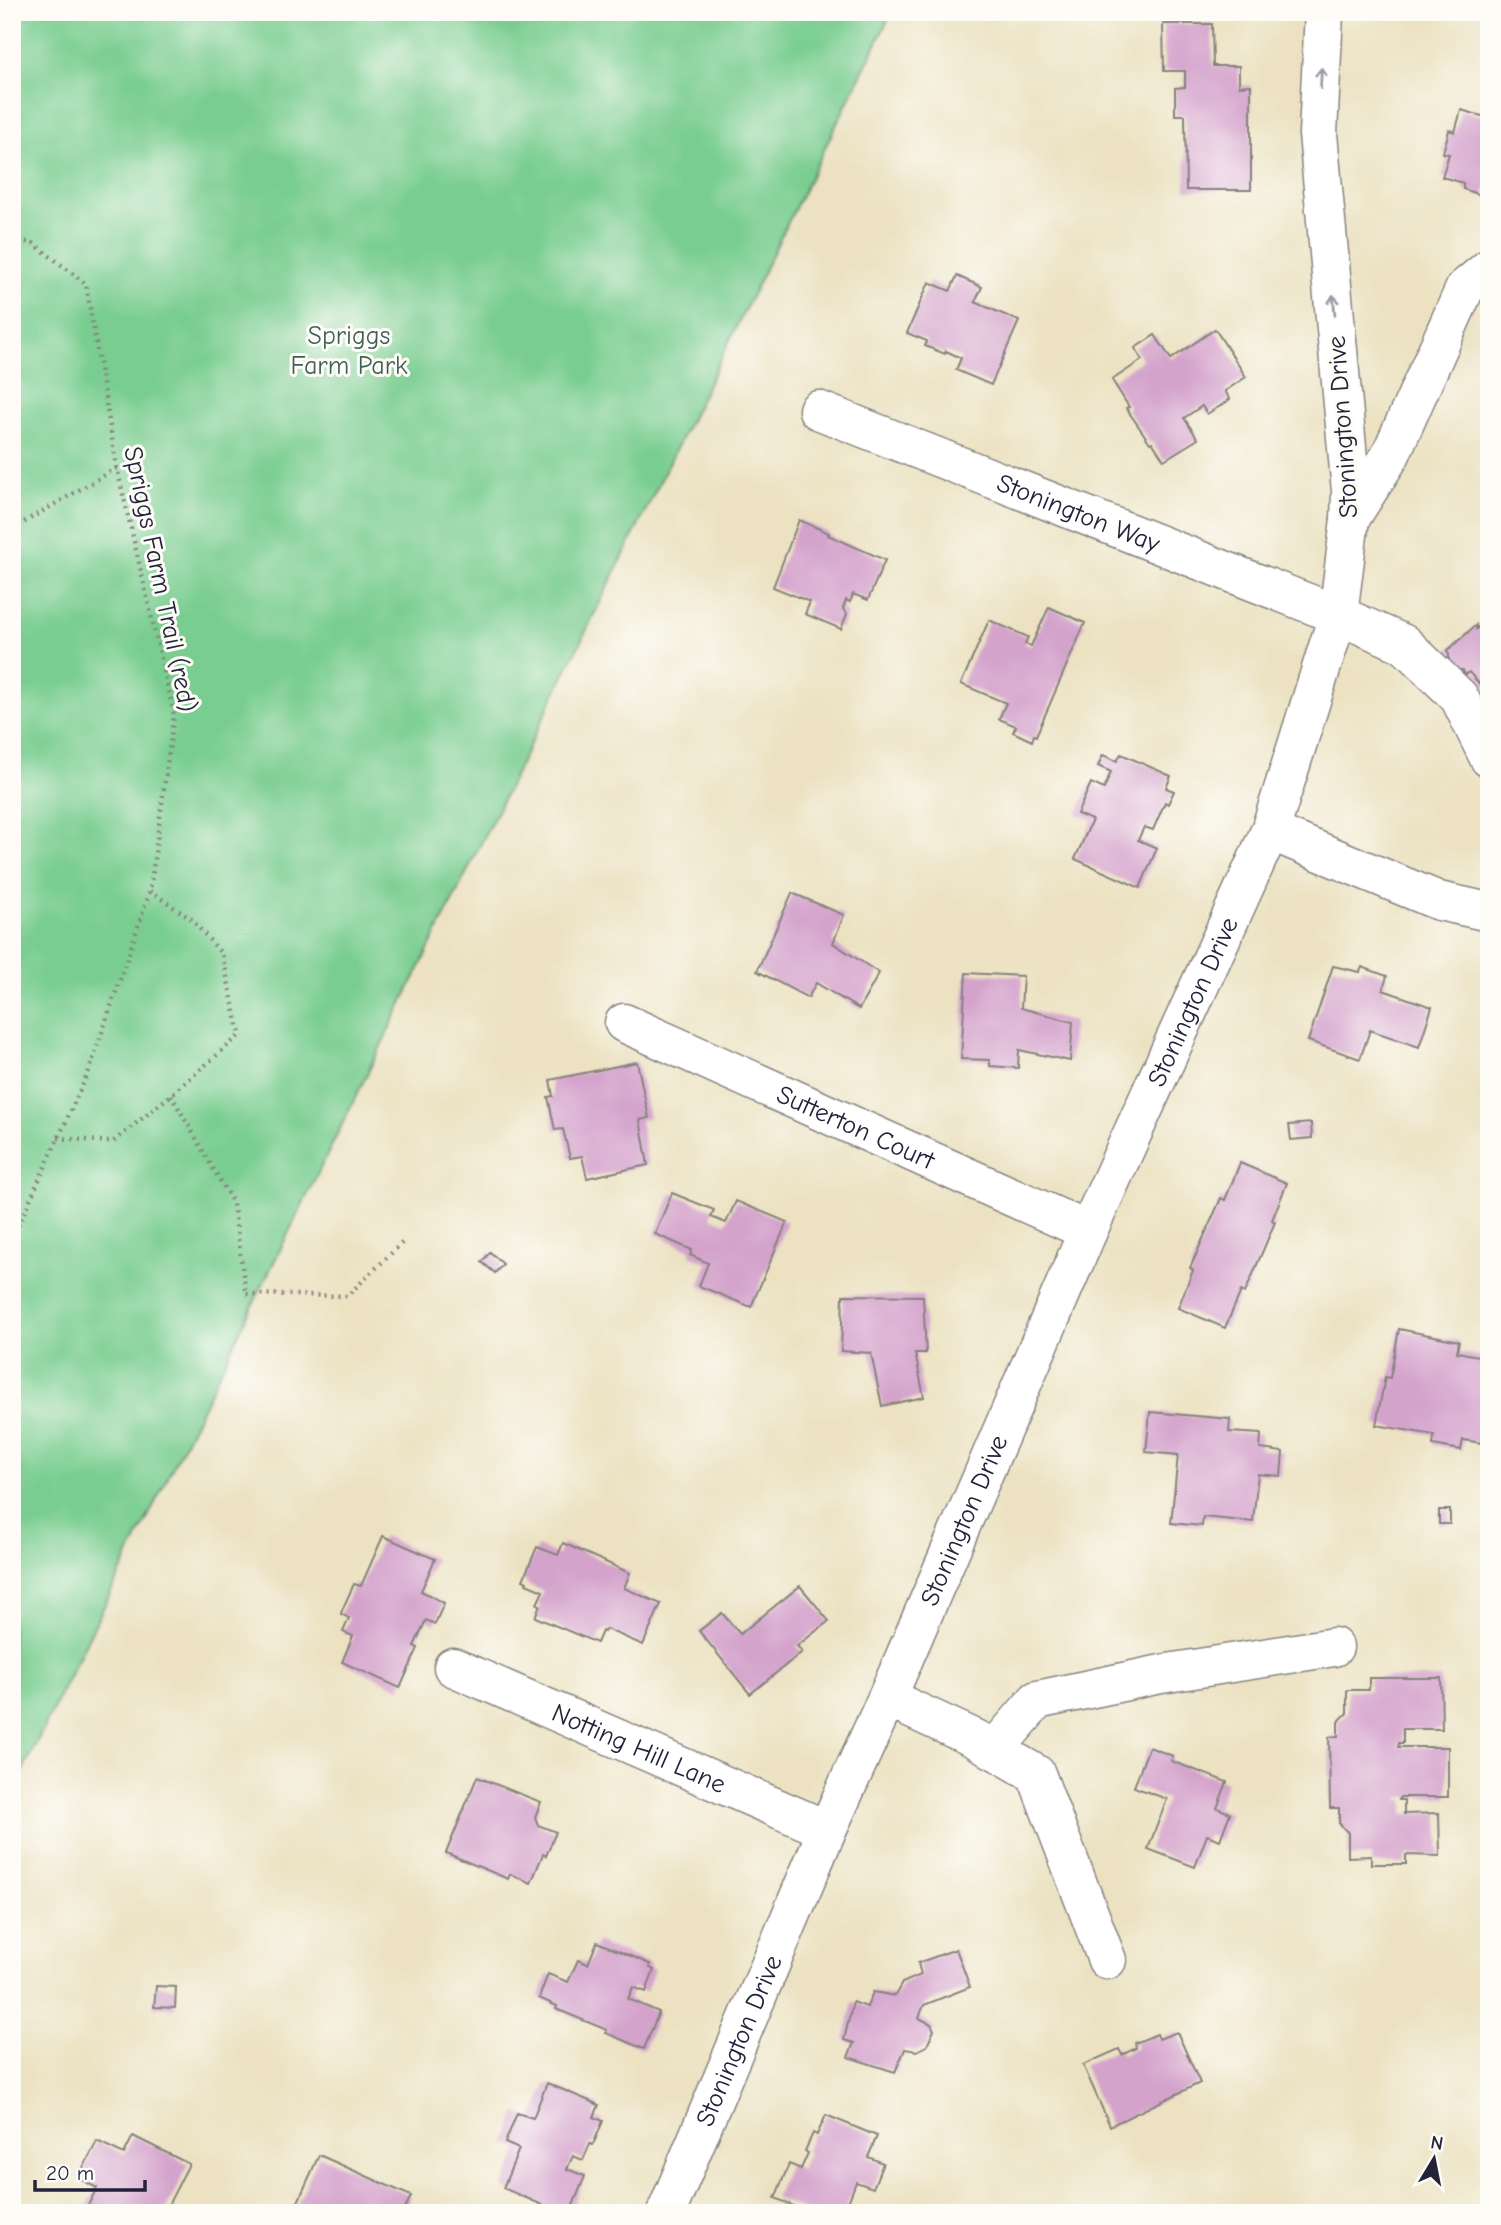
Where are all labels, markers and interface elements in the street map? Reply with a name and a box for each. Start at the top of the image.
one-way arrow [1314,67,1327,90]
one-way arrow [1327,294,1340,317]
park label: Spriggs Farm Park [290,321,408,381]
street label: Stonington Drive [1322,335,1364,519]
street label: Spriggs Farm Trail (red) [117,444,203,715]
street label: Stonington Way [992,468,1164,559]
street label: Stonington Drive [1142,913,1245,1091]
street label: Sutterton Court [772,1079,940,1177]
street label: Stonington Drive [915,1431,1014,1611]
street label: Notting Hill Lane [547,1698,730,1800]
street label: Stonington Drive [690,1951,789,2131]
north arrow [1400,2124,1470,2194]
text: N [1429,2131,1445,2155]
scale bar [35,2148,145,2192]
text: 20 m [46,2161,94,2185]

